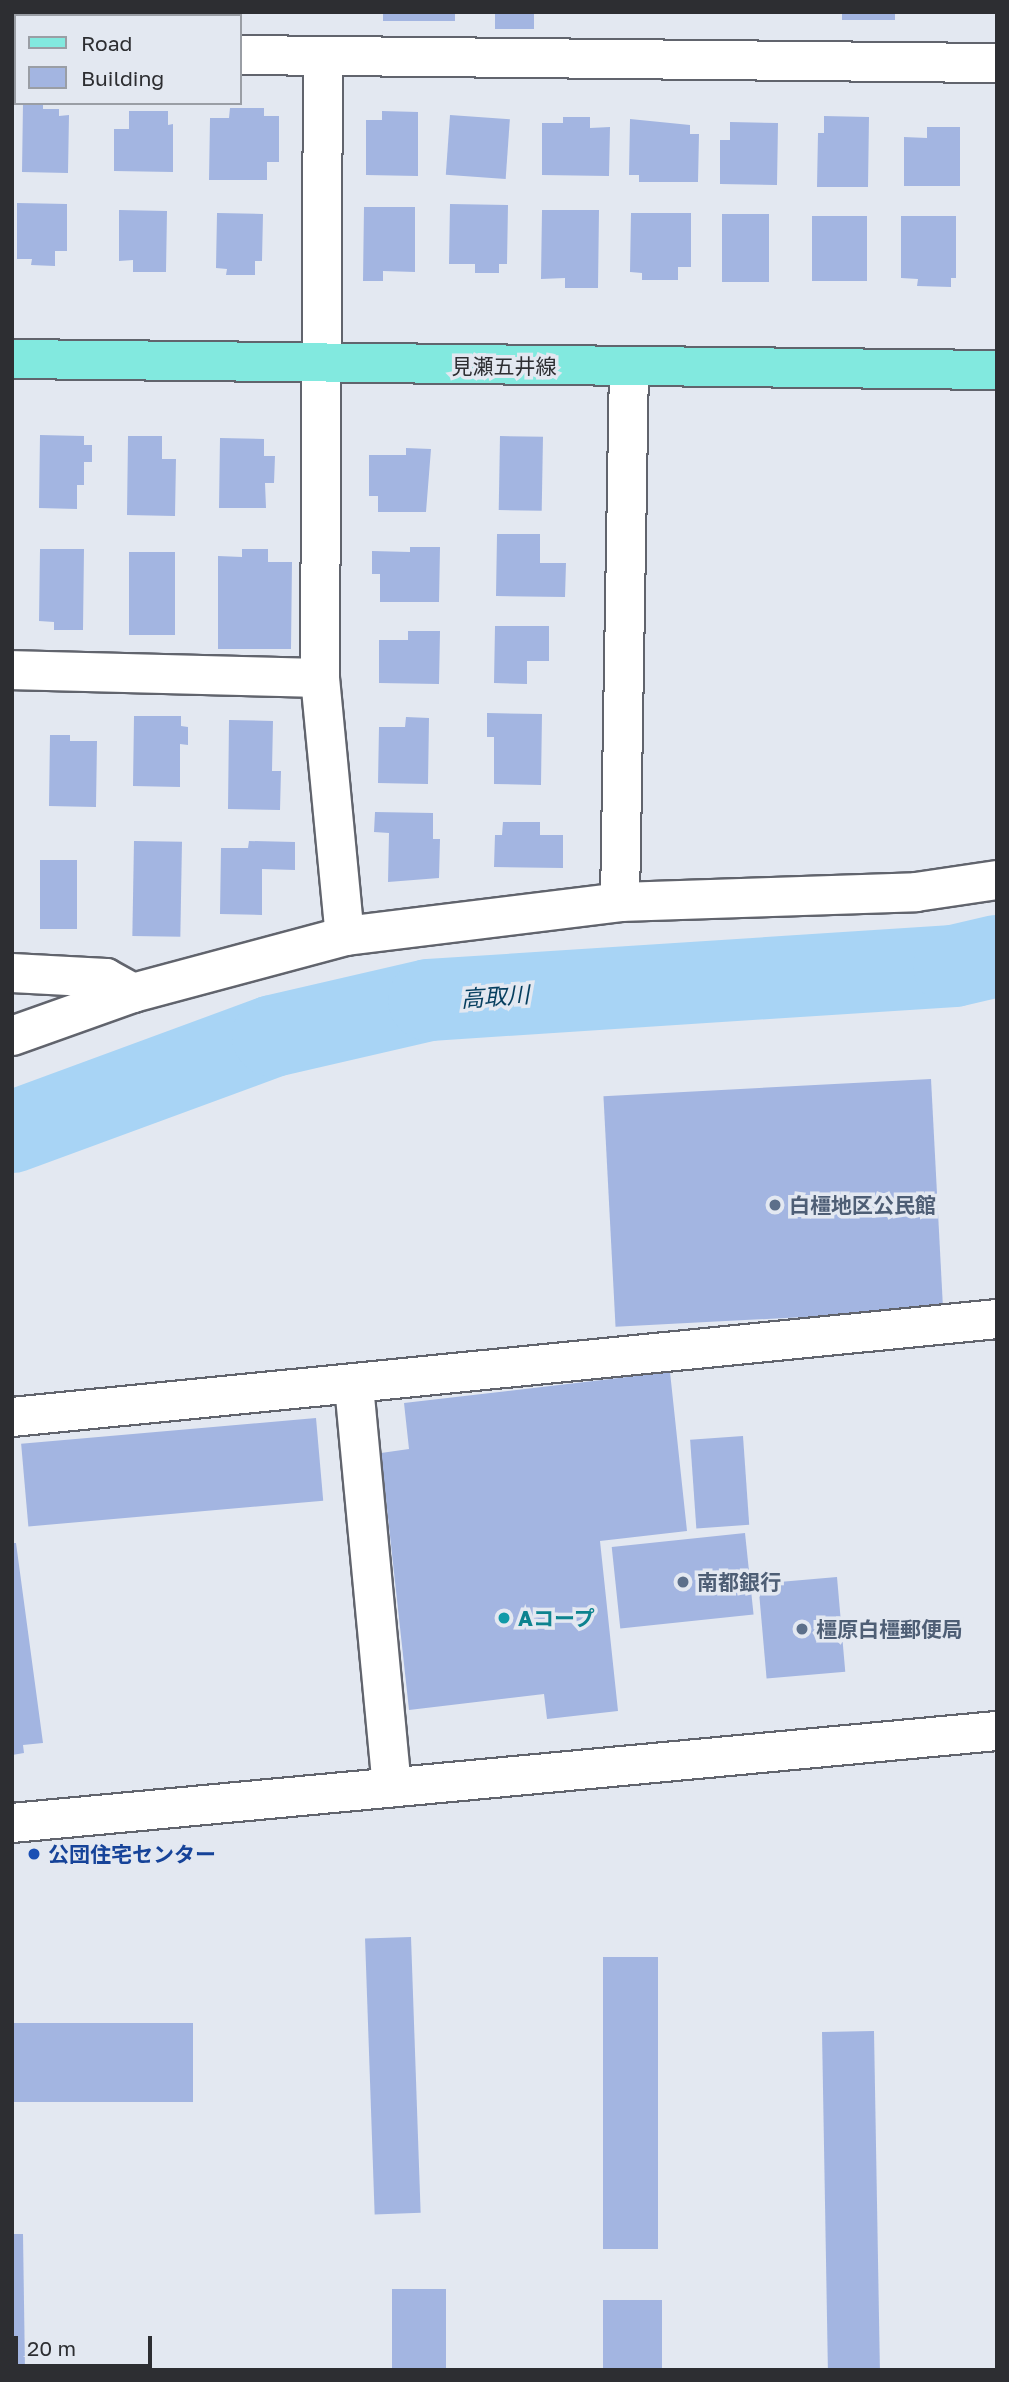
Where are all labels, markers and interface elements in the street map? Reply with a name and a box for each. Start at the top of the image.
legend [14,14,242,105]
text: Road [81,30,132,56]
text: Building [81,65,164,91]
street label: 見瀬五井線 [452,353,556,379]
water label: 高取川 [460,980,530,1012]
place label: 白橿地区公民館 [789,1192,936,1218]
marker: 白橿地区公民館 [767,1197,783,1213]
place label: 南都銀行 [697,1569,781,1595]
marker: 南都銀行 [675,1574,691,1590]
place label: Aコープ [518,1605,596,1631]
marker: Aコープ [496,1610,512,1626]
place label: 橿原白橿郵便局 [816,1616,963,1642]
marker: 橿原白橿郵便局 [794,1621,810,1637]
place label: 公団住宅センター [48,1841,216,1867]
marker: 公団住宅センター [26,1846,42,1862]
scale bar [18,2322,156,2366]
text: 20 m [27,2335,76,2361]

